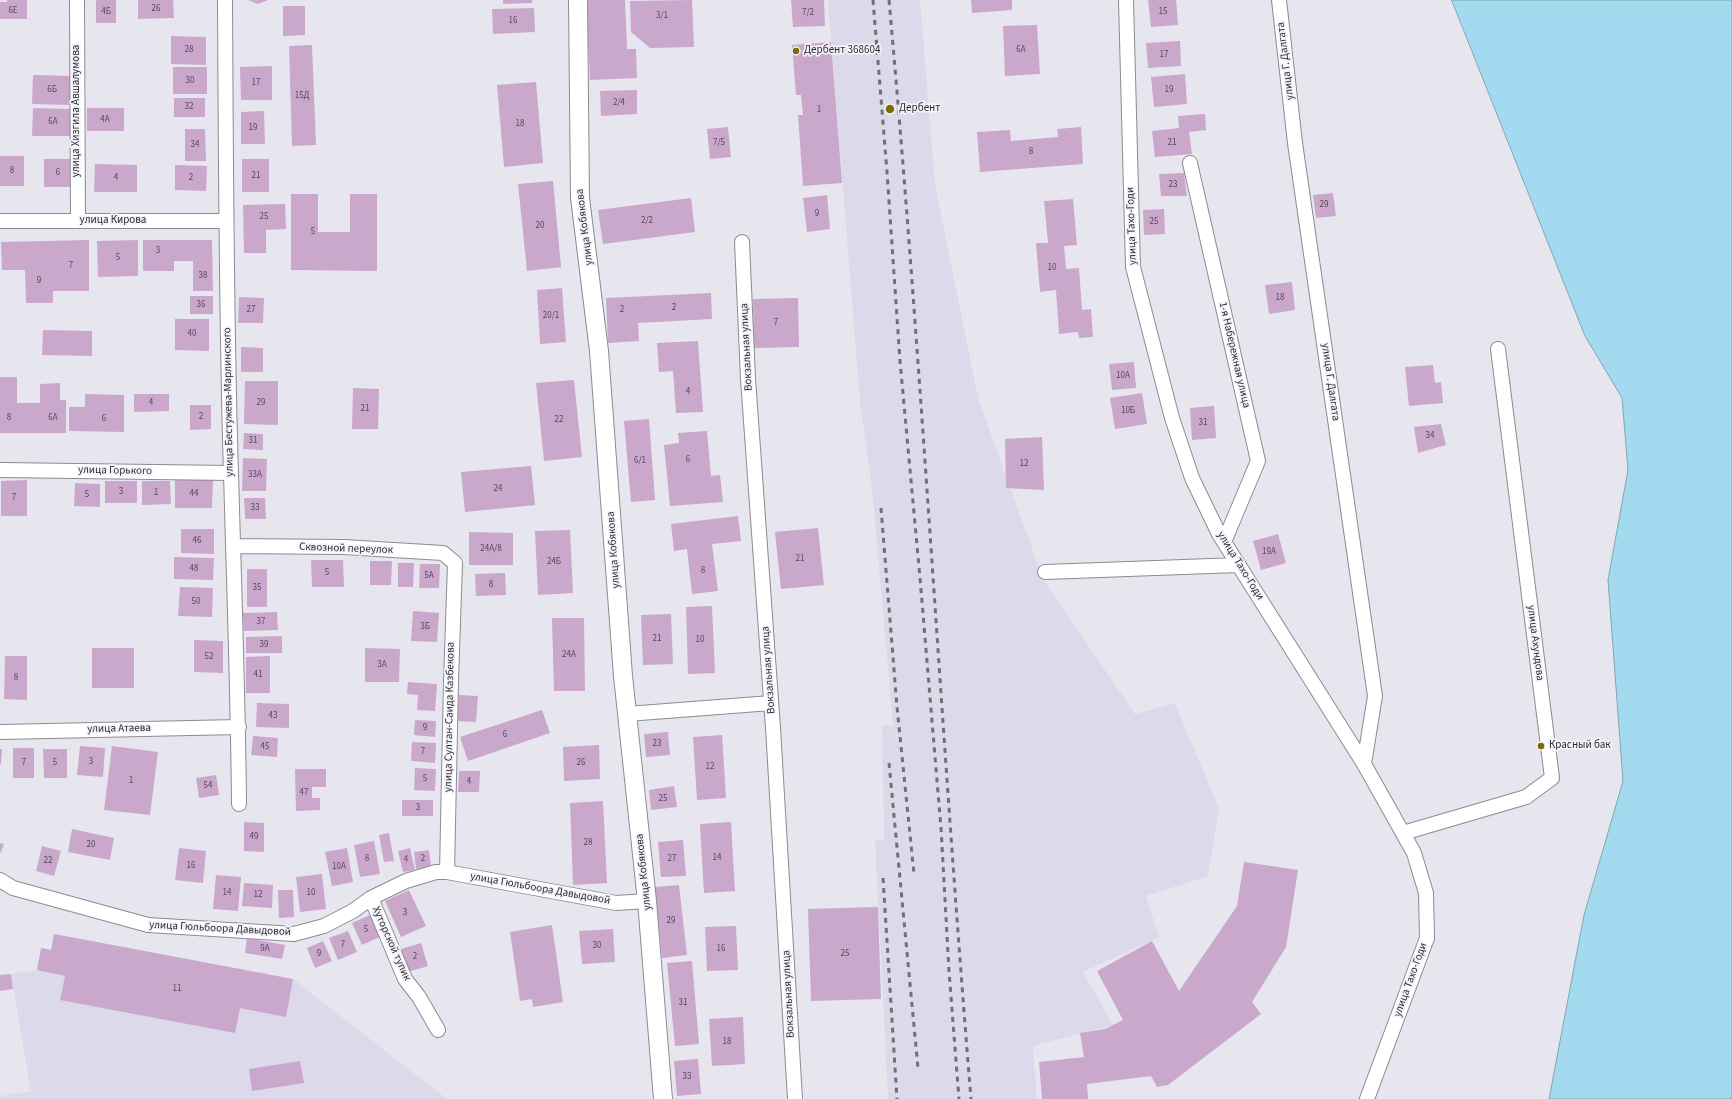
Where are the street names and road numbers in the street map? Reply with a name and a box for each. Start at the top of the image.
street label: улица Г. Далгата [1275,21,1297,101]
street label: улица Хизгила Авшалумова [70,45,84,177]
street label: улица Тахо-Годи [1124,187,1140,265]
street label: улица Кобякова [574,188,596,266]
street label: улица Кирова [80,214,146,228]
street label: 1-я Набережная улица [1215,301,1253,409]
street label: Вокзальная улица [738,303,756,391]
street label: улица Бестужева-Марлинского [221,327,237,477]
street label: улица Г. Далгата [1318,342,1342,422]
street label: улица Горького [78,464,152,478]
street label: улица Кобякова [605,511,623,589]
street label: улица Тахо-Годи [1214,529,1266,603]
street label: Сквозной переулок [299,541,393,557]
street label: улица Ахундова [1524,604,1546,682]
street label: Вокзальная улица [759,626,779,714]
street label: улица Султан-Саида Казбекова [442,642,458,792]
street label: улица Атаева [87,722,151,736]
street label: улица Кобякова [633,833,655,911]
street label: улица Гюльбоора Давыдовой [469,870,611,908]
street label: Хуторской тупик [369,905,413,983]
street label: улица Гюльбоора Давыдовой [149,919,291,939]
street label: улица Тахо-Годи [1391,941,1431,1019]
street label: Вокзальная улица [780,950,798,1038]

